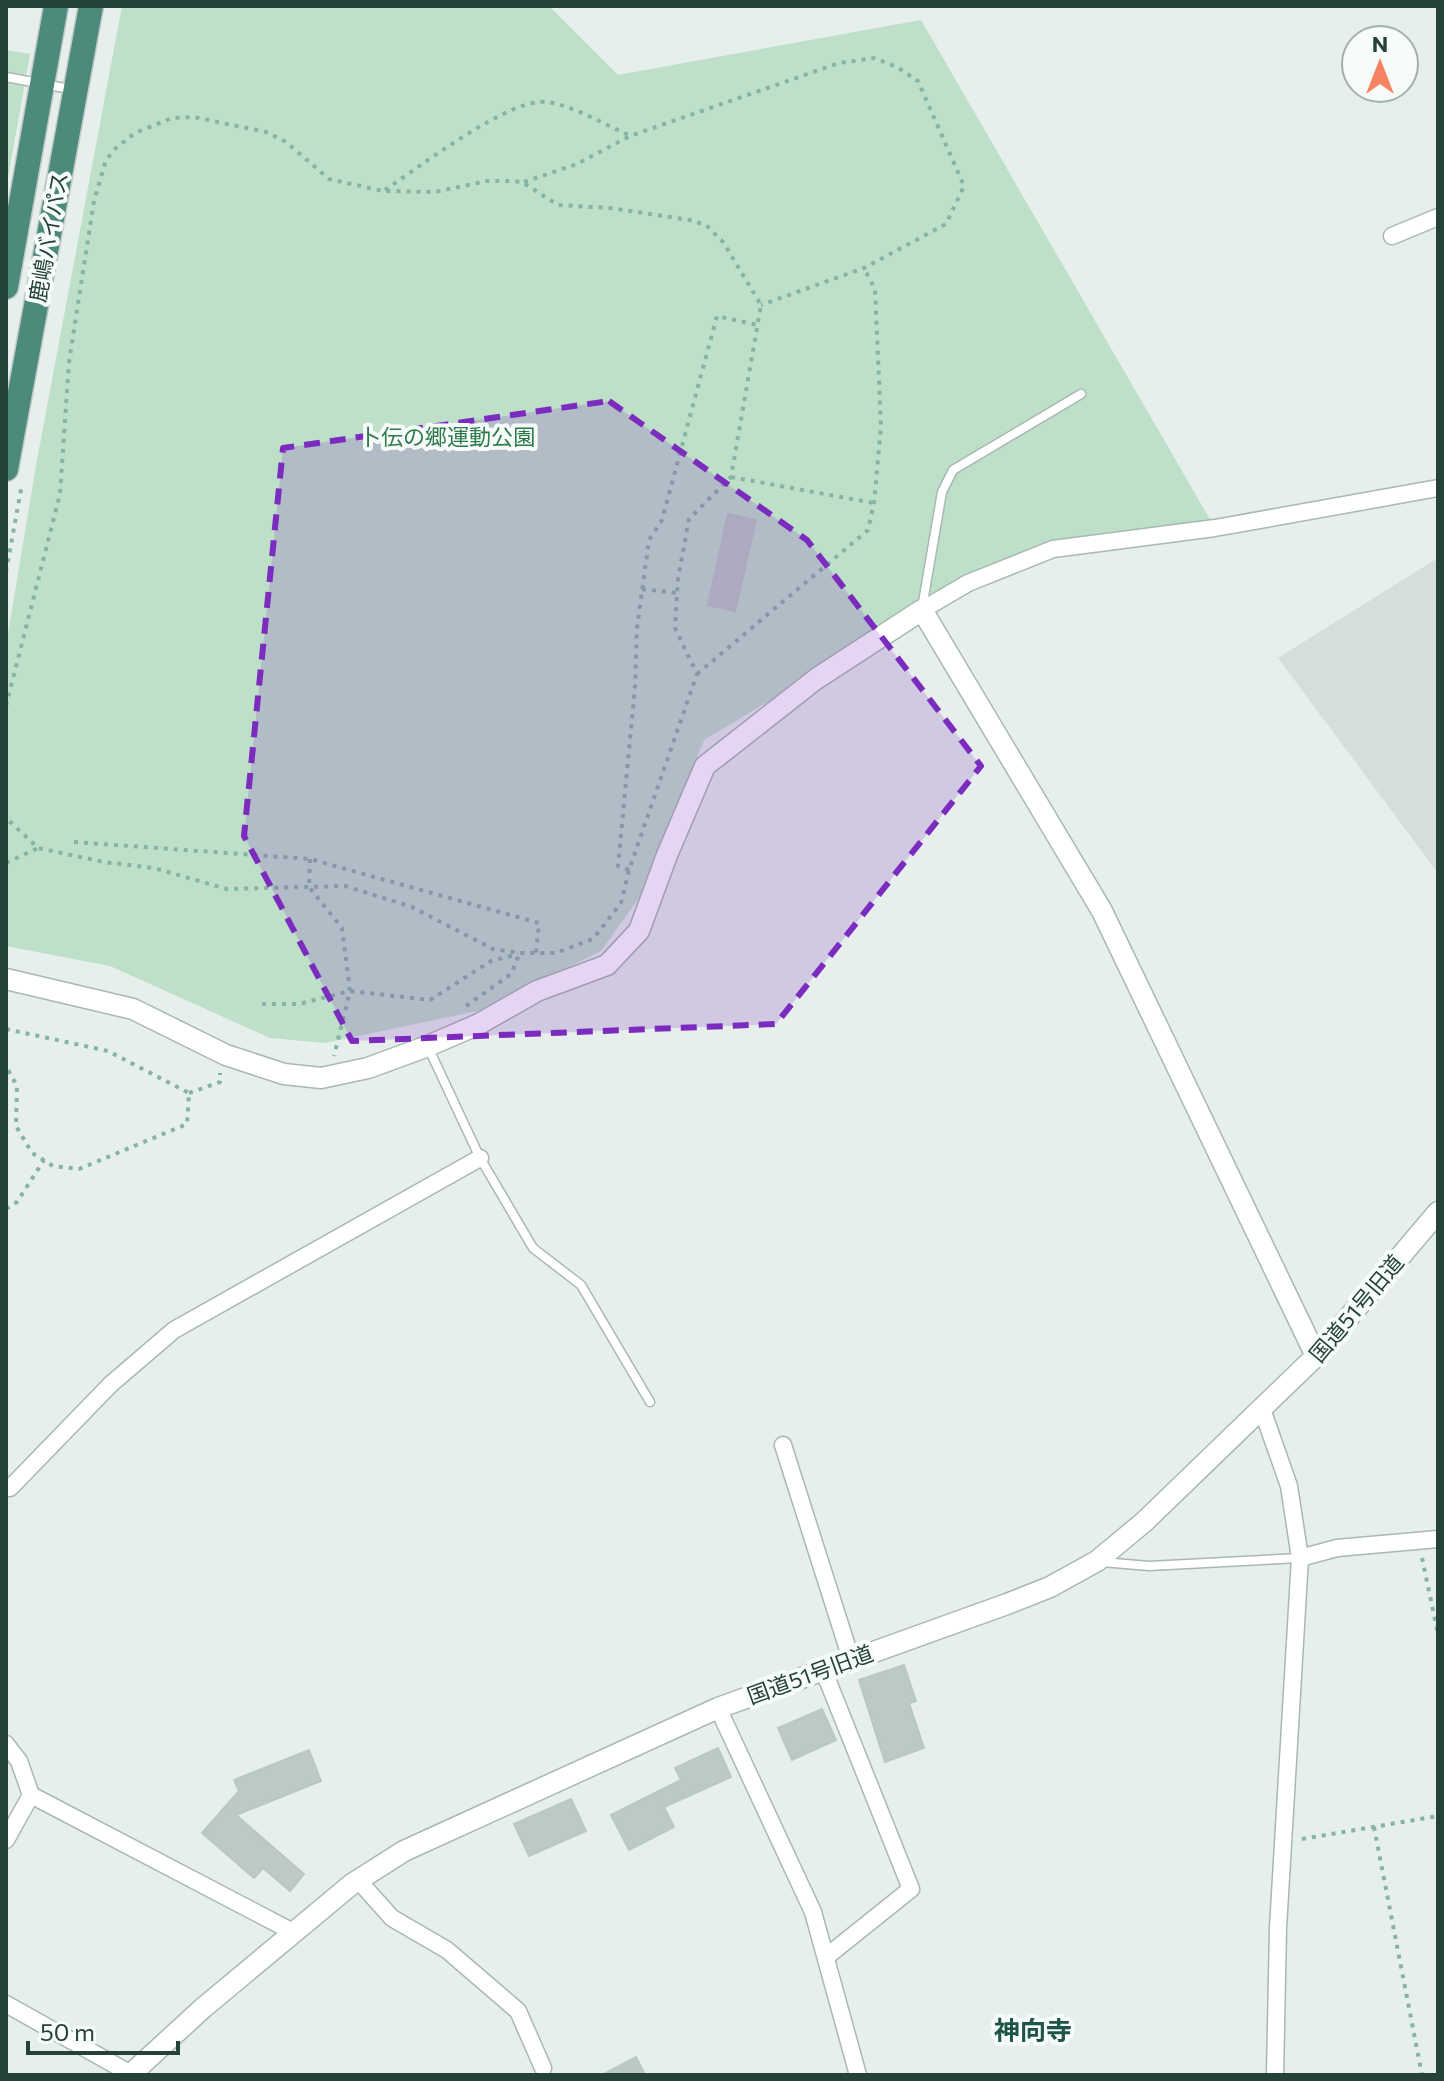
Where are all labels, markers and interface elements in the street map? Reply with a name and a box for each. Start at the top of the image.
north arrow [1340,24,1420,104]
text: N [1372,30,1388,57]
street label: 鹿嶋バイパス [23,170,73,304]
park label: 卜伝の郷運動公園 [359,423,535,450]
street label: 国道51号旧道 [1303,1249,1409,1367]
street label: 国道51号旧道 [743,1639,877,1709]
scale bar [28,2005,178,2055]
district label: 神向寺 [994,2014,1072,2045]
text: 50 m [40,2017,95,2046]

